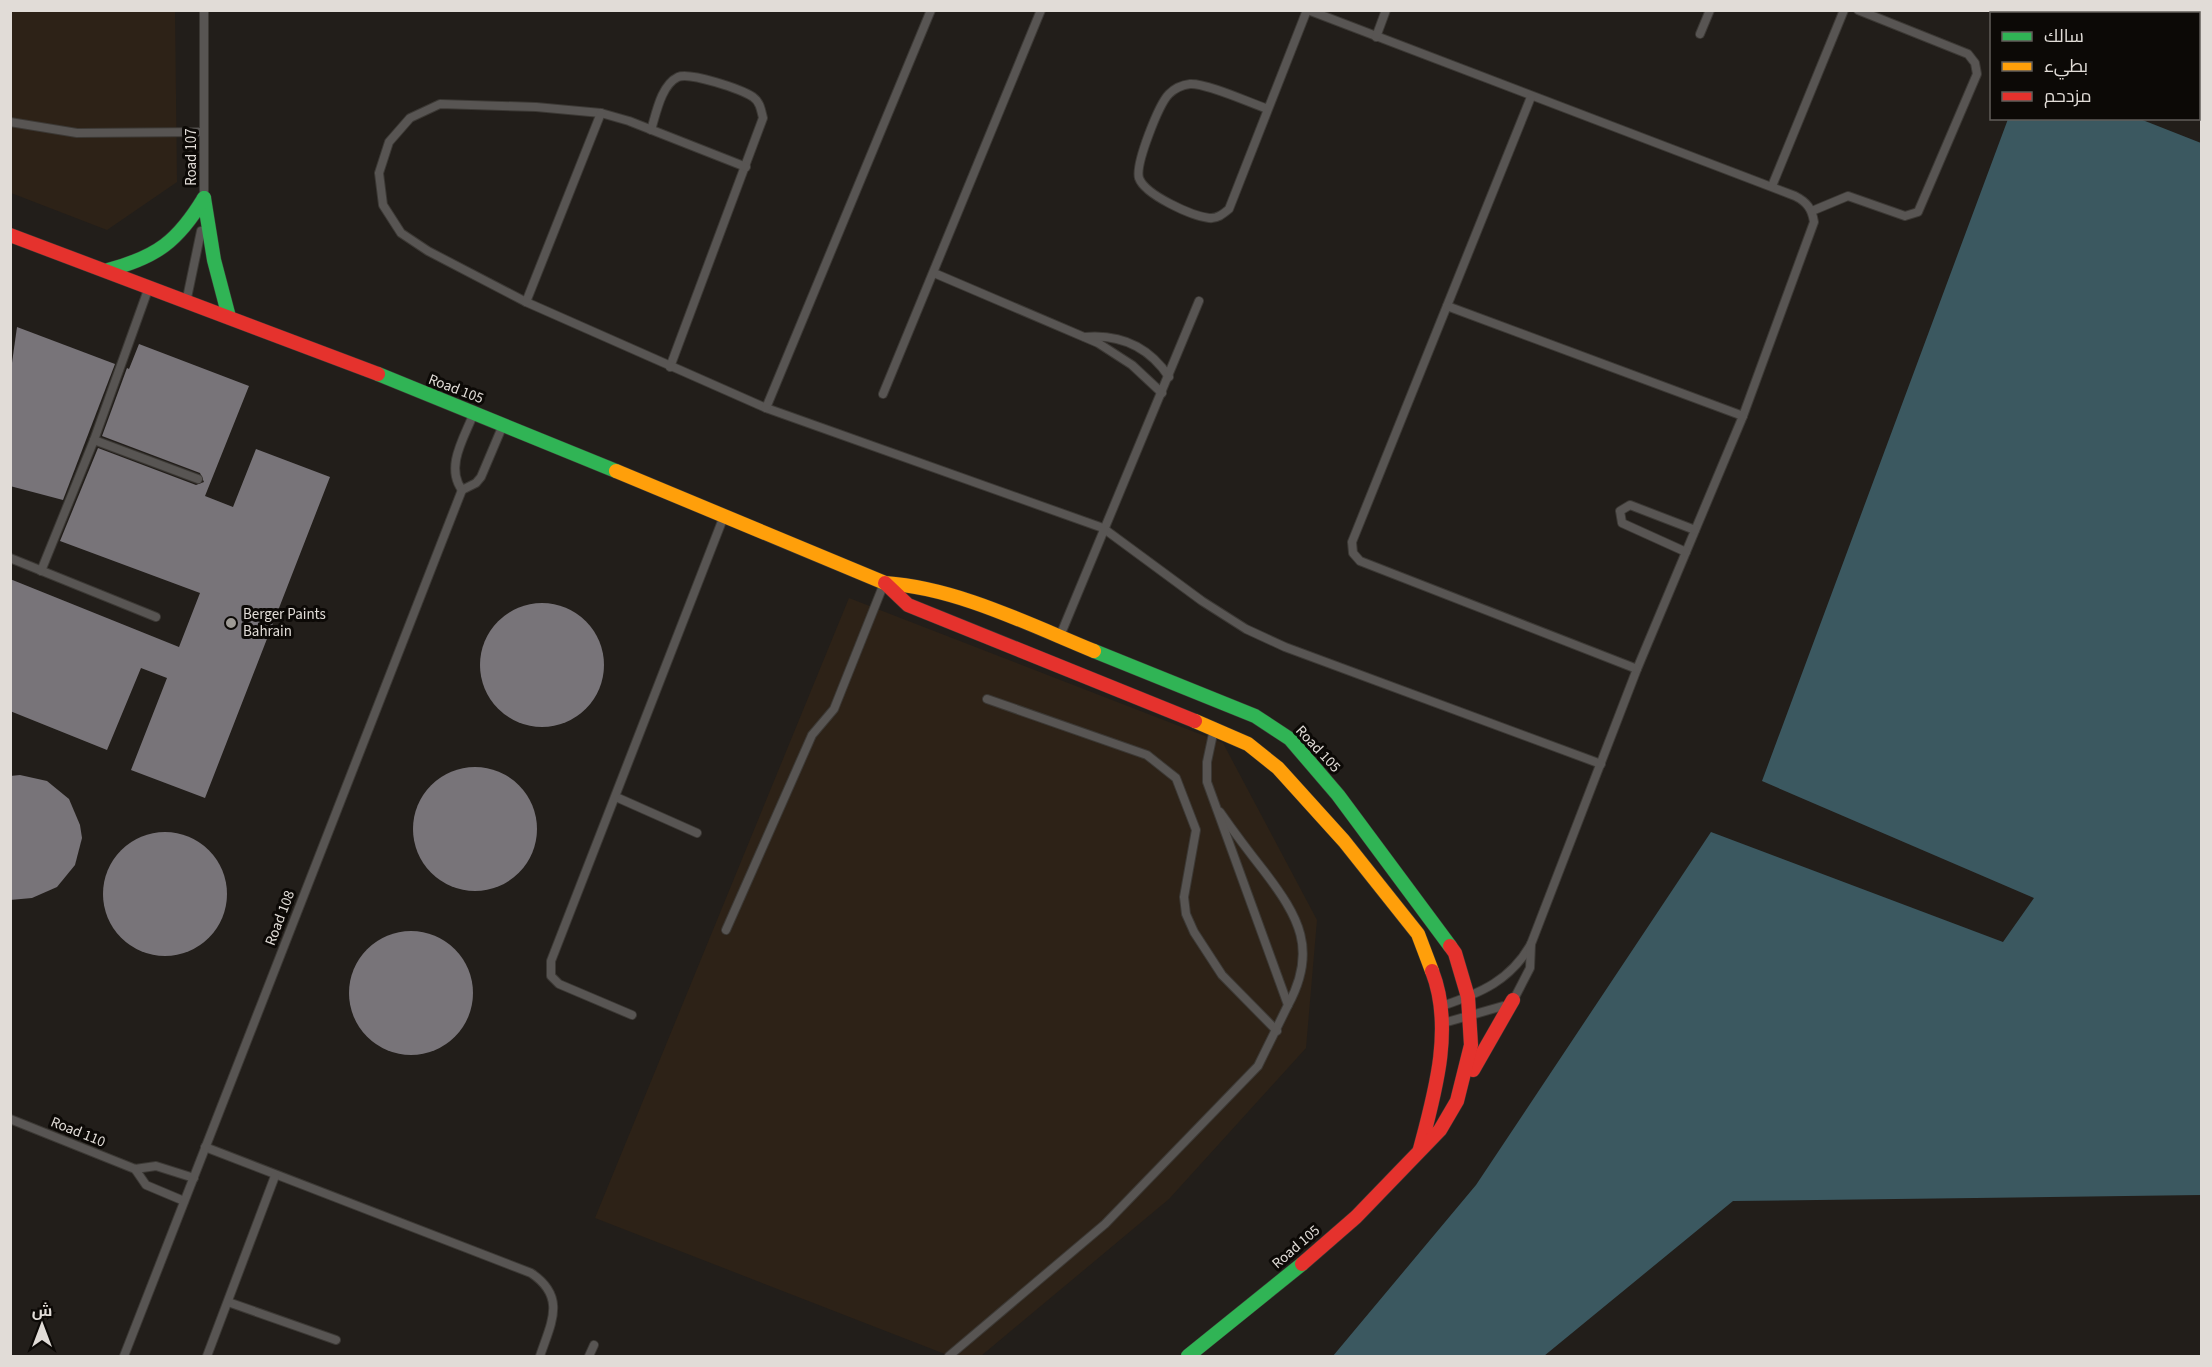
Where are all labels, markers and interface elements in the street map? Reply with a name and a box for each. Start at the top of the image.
legend [1990,12,2200,120]
text: سالك [2044,24,2084,49]
text: بطيء [2044,54,2088,80]
text: مزدحم [2044,84,2092,109]
street label: Road 107 [181,128,202,186]
street label: Road 105 [425,369,487,409]
place label: Berger Paints Bahrain [243,604,326,642]
marker: Berger Paints Bahrain [224,616,238,630]
street label: Road 105 [1291,721,1345,777]
street label: Road 108 [260,887,300,949]
street label: Road 110 [47,1111,109,1153]
street label: Road 105 [1267,1220,1325,1274]
north arrow [12,1295,72,1355]
text: ش [32,1300,52,1322]

